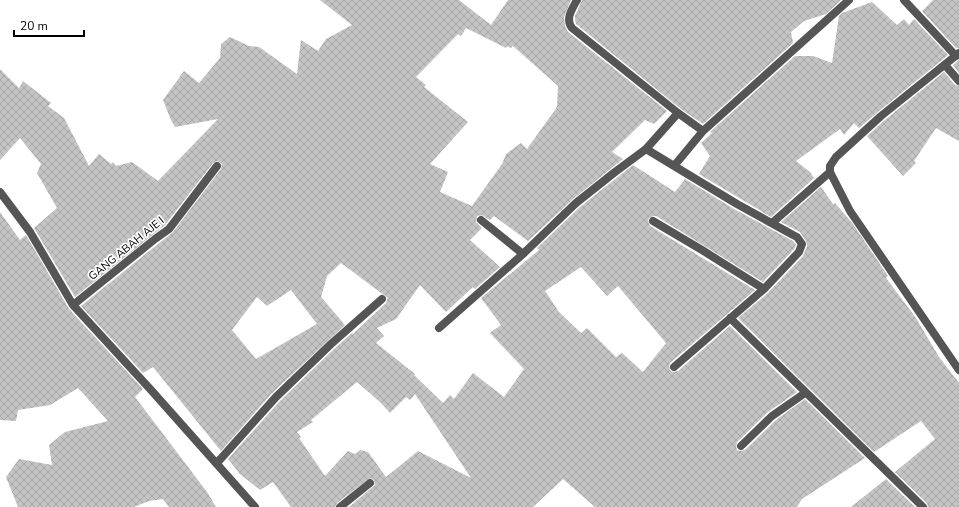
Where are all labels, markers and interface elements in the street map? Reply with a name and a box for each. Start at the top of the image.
scale bar [14,12,84,38]
text: 20 m [20,18,48,34]
street label: GANG ABAH AJE I [85,213,167,284]

